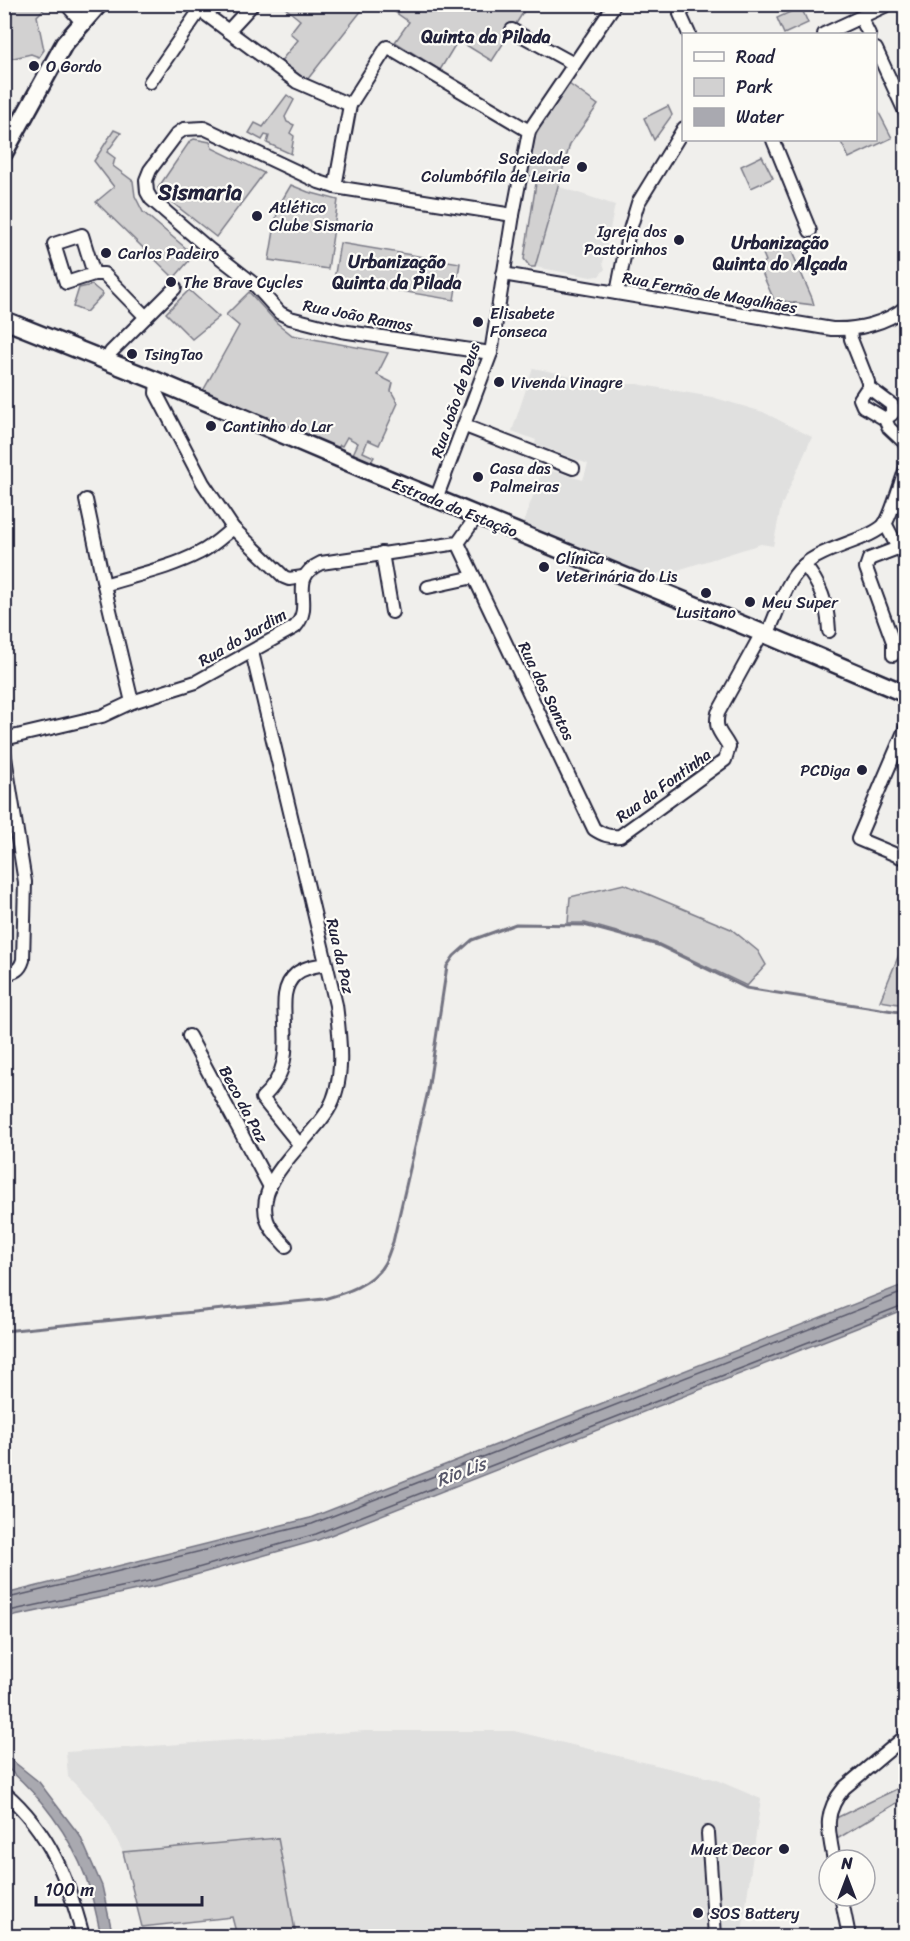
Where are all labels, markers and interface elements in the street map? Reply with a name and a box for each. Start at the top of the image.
district label: Quinta da Pilada [421,21,551,53]
legend [682,33,877,141]
text: Road [736,41,776,73]
place label: O Gordo [46,52,102,81]
marker: O Gordo [27,59,41,73]
text: Park [736,71,773,103]
text: Water [736,101,785,133]
place label: Sociedade Columbófila de Leiria [421,144,571,191]
marker: Sociedade Columbófila de Leiria [575,160,589,174]
district label: Sismaria [157,173,242,212]
place label: Atlético Clube Sismaria [268,193,373,240]
marker: Atlético Clube Sismaria [250,209,264,223]
place label: Igreja dos Pastorinhos [584,217,668,264]
district label: Urbanização Quinta do Alçada [713,227,848,280]
marker: Igreja dos Pastorinhos [672,233,686,247]
place label: Carlos Padeiro [118,239,219,268]
marker: Carlos Padeiro [99,246,113,260]
district label: Urbanização Quinta da Pilada [332,246,462,299]
street label: Rua Fernão de Magalhães [620,263,800,322]
place label: The Brave Cycles [183,268,303,297]
marker: The Brave Cycles [164,275,178,289]
street label: Rua João Ramos [300,291,416,340]
place label: Elisabete Fonseca [490,299,555,346]
marker: Elisabete Fonseca [471,315,485,329]
street label: Rua João de Deus [422,338,489,462]
place label: TsingTao [144,340,203,369]
marker: TsingTao [125,347,139,361]
place label: Vivenda Vinagre [511,368,623,397]
marker: Vivenda Vinagre [492,375,506,389]
place label: Cantinho do Lar [223,412,334,441]
marker: Cantinho do Lar [204,419,218,433]
place label: Casa das Palmeiras [490,454,560,501]
street label: Estrada da Estação [387,469,522,546]
marker: Casa das Palmeiras [471,470,485,484]
place label: Clínica Veterinária do Lis [556,544,678,591]
marker: Clínica Veterinária do Lis [537,560,551,574]
marker: Lusitano [699,586,713,600]
place label: Meu Super [762,588,839,617]
marker: Meu Super [743,595,757,609]
place label: Lusitano [676,598,736,627]
street label: Rua do Jardim [192,600,292,675]
street label: Rua dos Santos [510,637,583,747]
street label: Rua da Fontinha [609,741,717,830]
place label: PCDiga [800,756,851,785]
marker: PCDiga [855,763,869,777]
street label: Rua da Paz [318,916,363,997]
street label: Beco da Paz [211,1060,276,1149]
water label: Rio Lis [431,1447,493,1496]
place label: Muet Decor [691,1835,773,1864]
marker: Muet Decor [777,1842,791,1856]
north arrow [817,1848,877,1908]
text: N [840,1849,853,1878]
scale bar [36,1869,202,1907]
text: 100 m [45,1874,94,1906]
place label: SOS Battery [710,1899,800,1928]
marker: SOS Battery [691,1906,705,1920]

